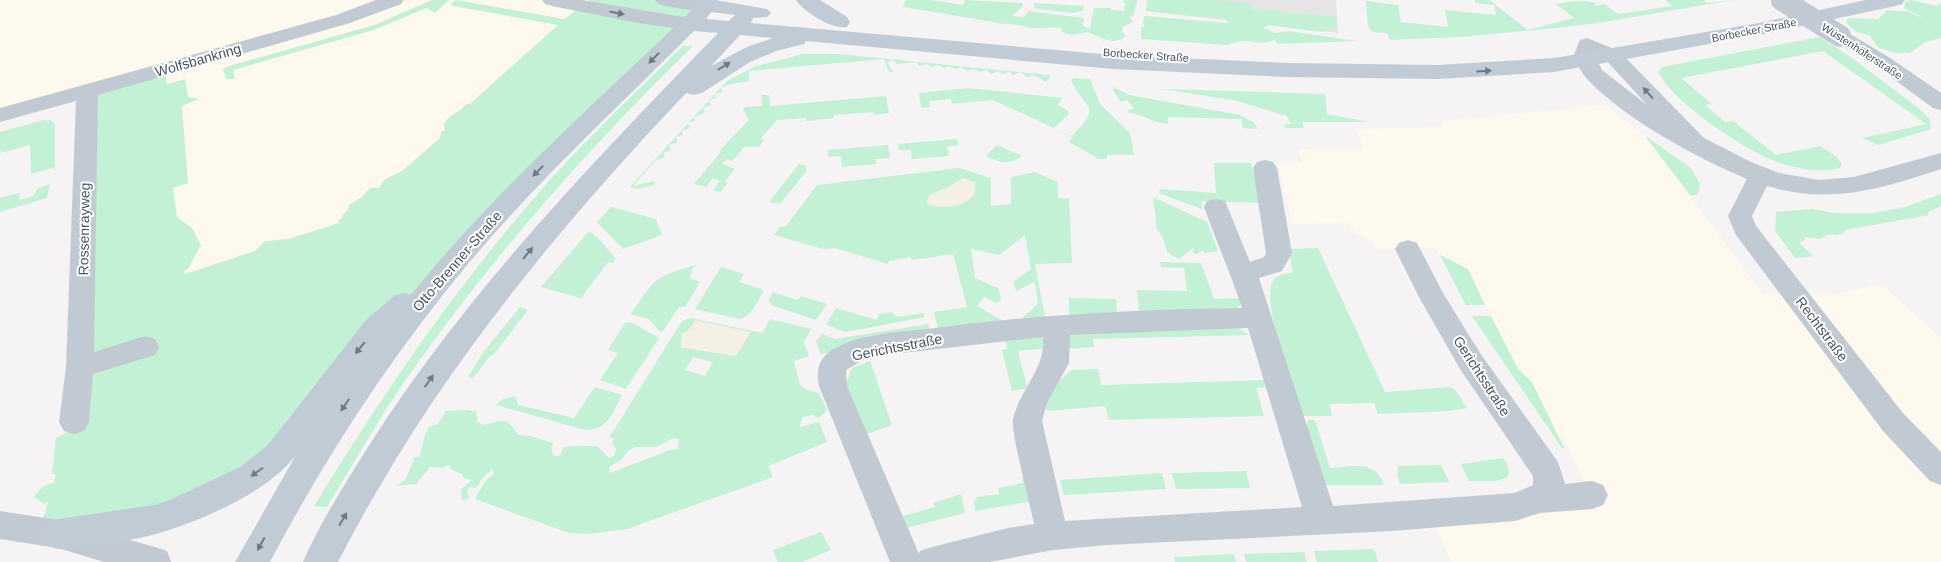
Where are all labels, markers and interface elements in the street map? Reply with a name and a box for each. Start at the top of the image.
one-way arrow [609,9,624,17]
street label: Borbecker Straße [1711,16,1797,44]
street label: Wüstenhöferstraße [1820,20,1904,82]
street label: Wolfsbankring [153,40,243,80]
street label: Borbecker Straße [1103,46,1189,64]
one-way arrow [648,52,660,64]
one-way arrow [717,62,730,71]
one-way arrow [1476,66,1492,74]
one-way arrow [1642,88,1654,100]
one-way arrow [532,165,544,177]
street label: Rossenrayweg [75,183,93,275]
street label: Otto-Brenner-Straße [409,207,505,314]
one-way arrow [523,246,534,259]
street label: Rechtstraße [1793,294,1851,364]
street label: Gerichtsstraße [850,330,944,364]
street label: Gerichtsstraße [1450,333,1514,419]
one-way arrow [355,341,366,354]
one-way arrow [424,375,434,388]
one-way arrow [340,398,350,412]
one-way arrow [251,467,264,478]
one-way arrow [338,512,347,526]
one-way arrow [257,538,266,551]

